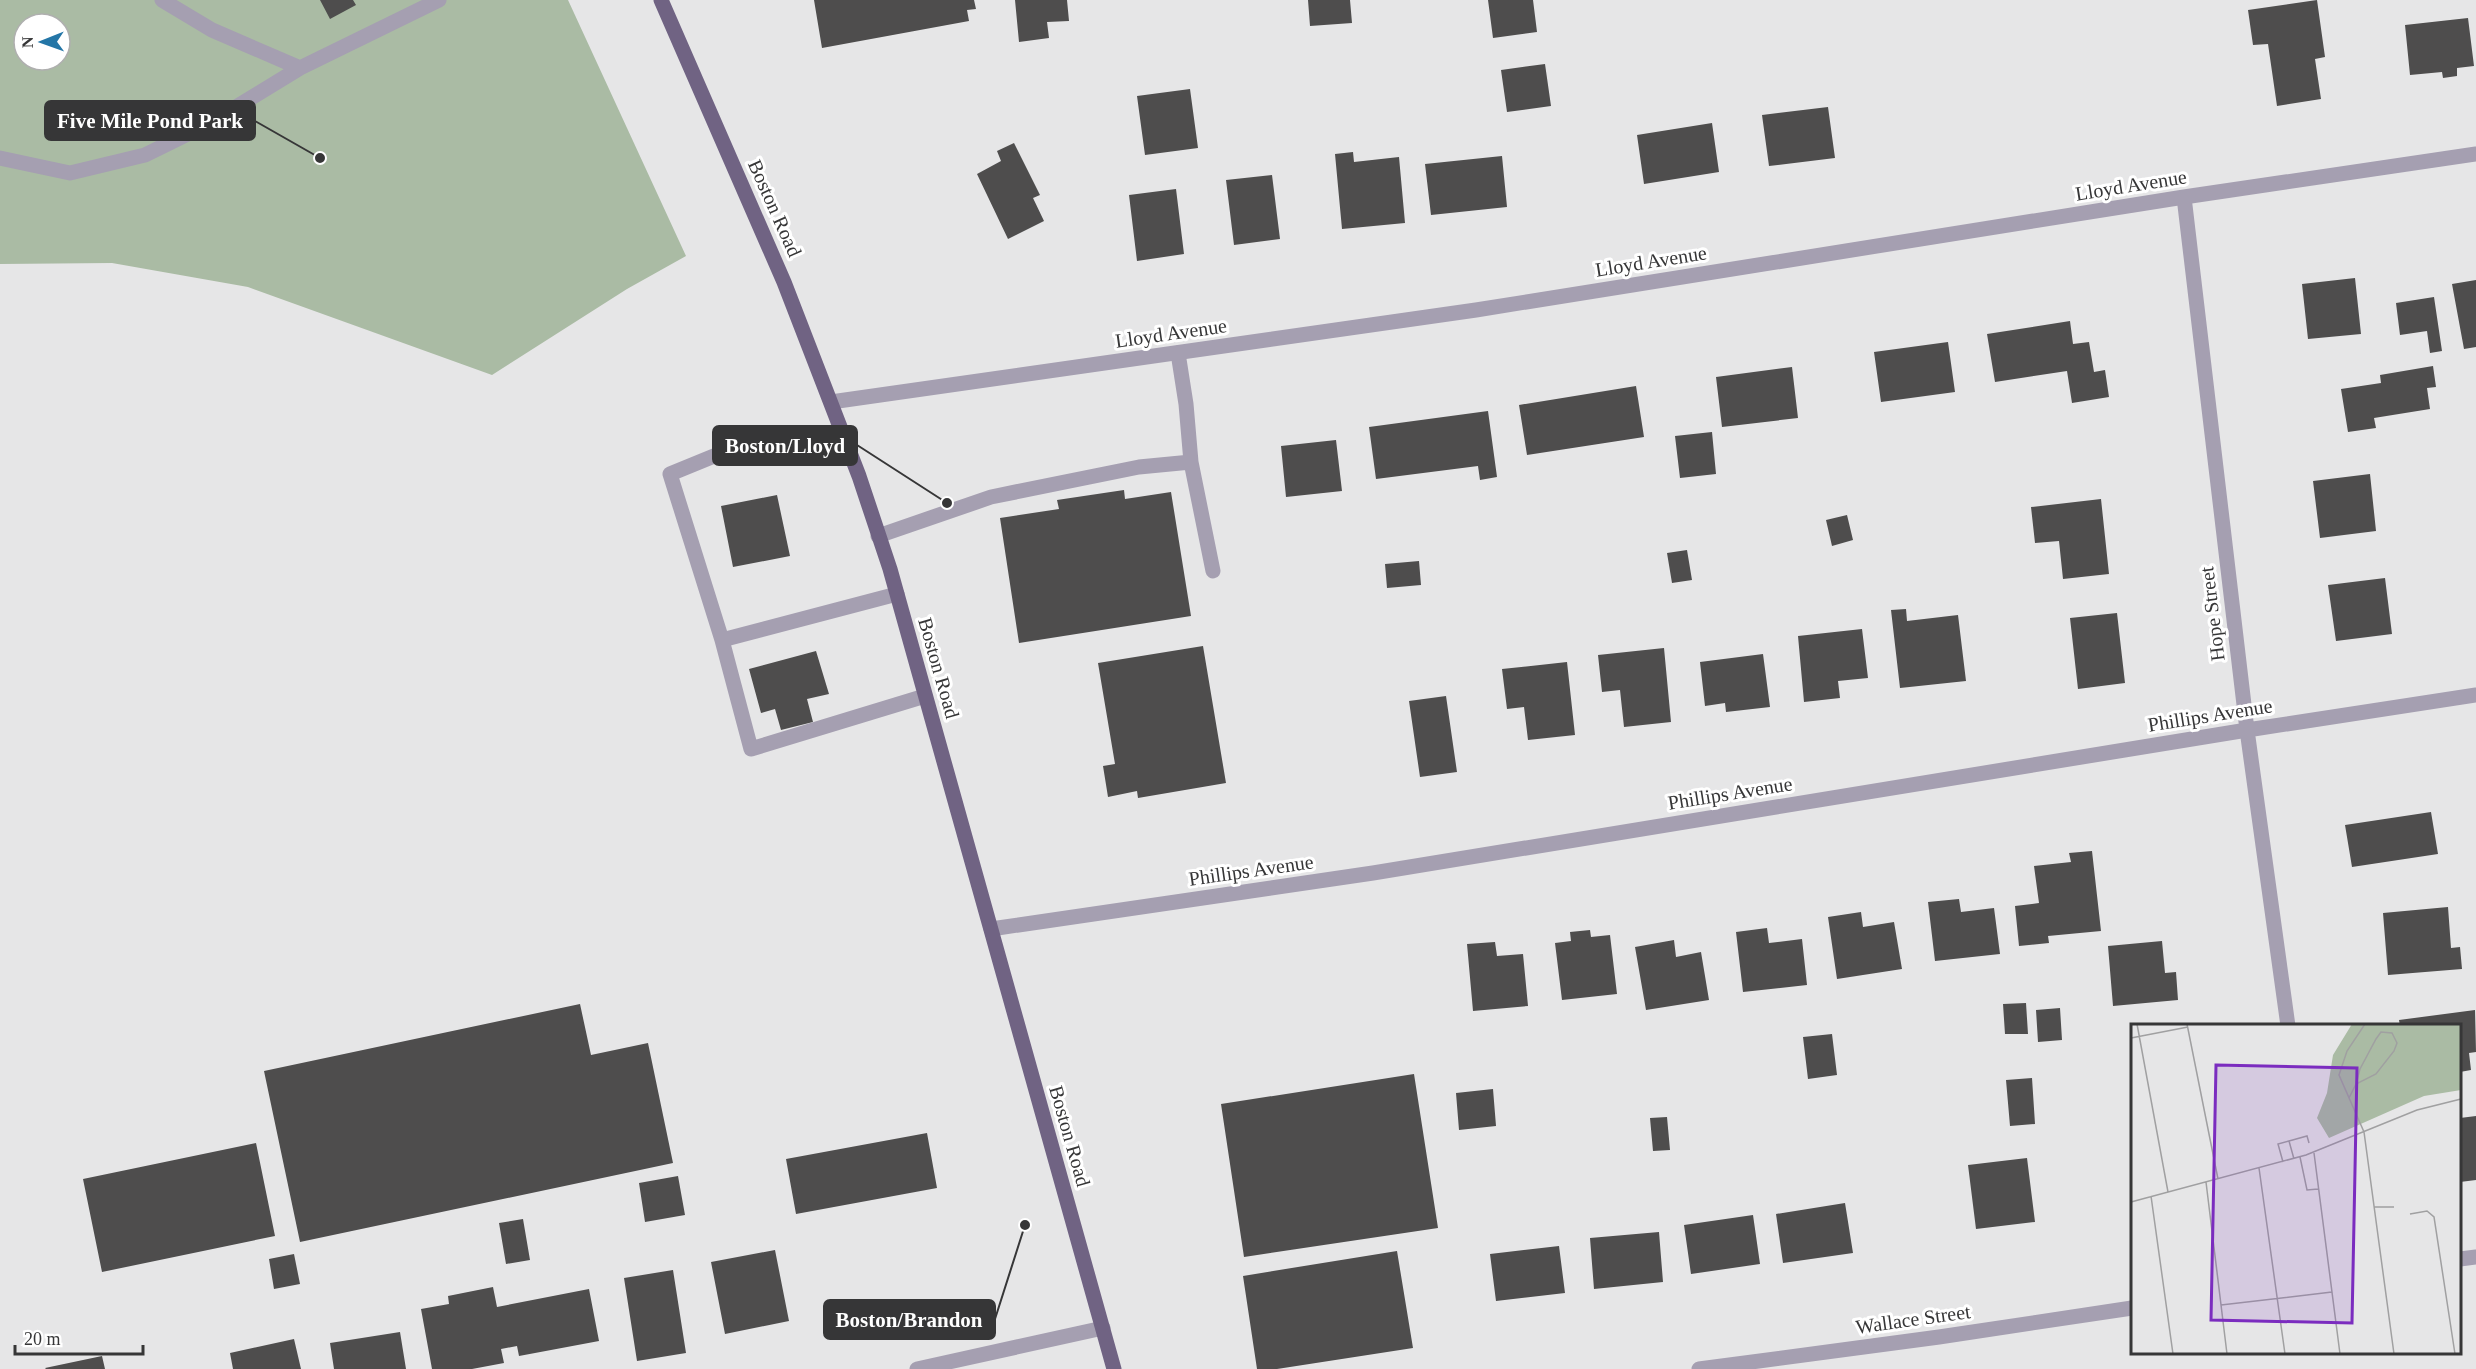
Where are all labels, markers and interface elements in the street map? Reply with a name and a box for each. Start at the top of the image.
north arrow [12,12,72,72]
text: N [19,36,36,48]
callout: Five Mile Pond Park [45,101,255,140]
text: Five Mile Pond Park [57,109,243,133]
street label: Boston Road [744,156,806,260]
street label: Lloyd Avenue [2074,165,2188,206]
street label: Lloyd Avenue [1594,241,1708,282]
street label: Lloyd Avenue [1114,314,1228,353]
callout: Boston/Lloyd [713,426,857,465]
text: Boston/Lloyd [725,434,845,458]
street label: Hope Street [2195,565,2230,662]
street label: Boston Road [914,615,964,721]
street label: Phillips Avenue [2146,694,2274,737]
street label: Phillips Avenue [1666,772,1794,815]
street label: Phillips Avenue [1187,850,1315,891]
inset map [2131,1024,2461,1354]
street label: Boston Road [1045,1083,1095,1189]
callout: Boston/Brandon [824,1300,995,1339]
street label: Wallace Street [1854,1300,1972,1338]
text: Boston/Brandon [835,1308,983,1332]
scale bar [15,1318,142,1356]
text: 20 m [24,1329,61,1349]

